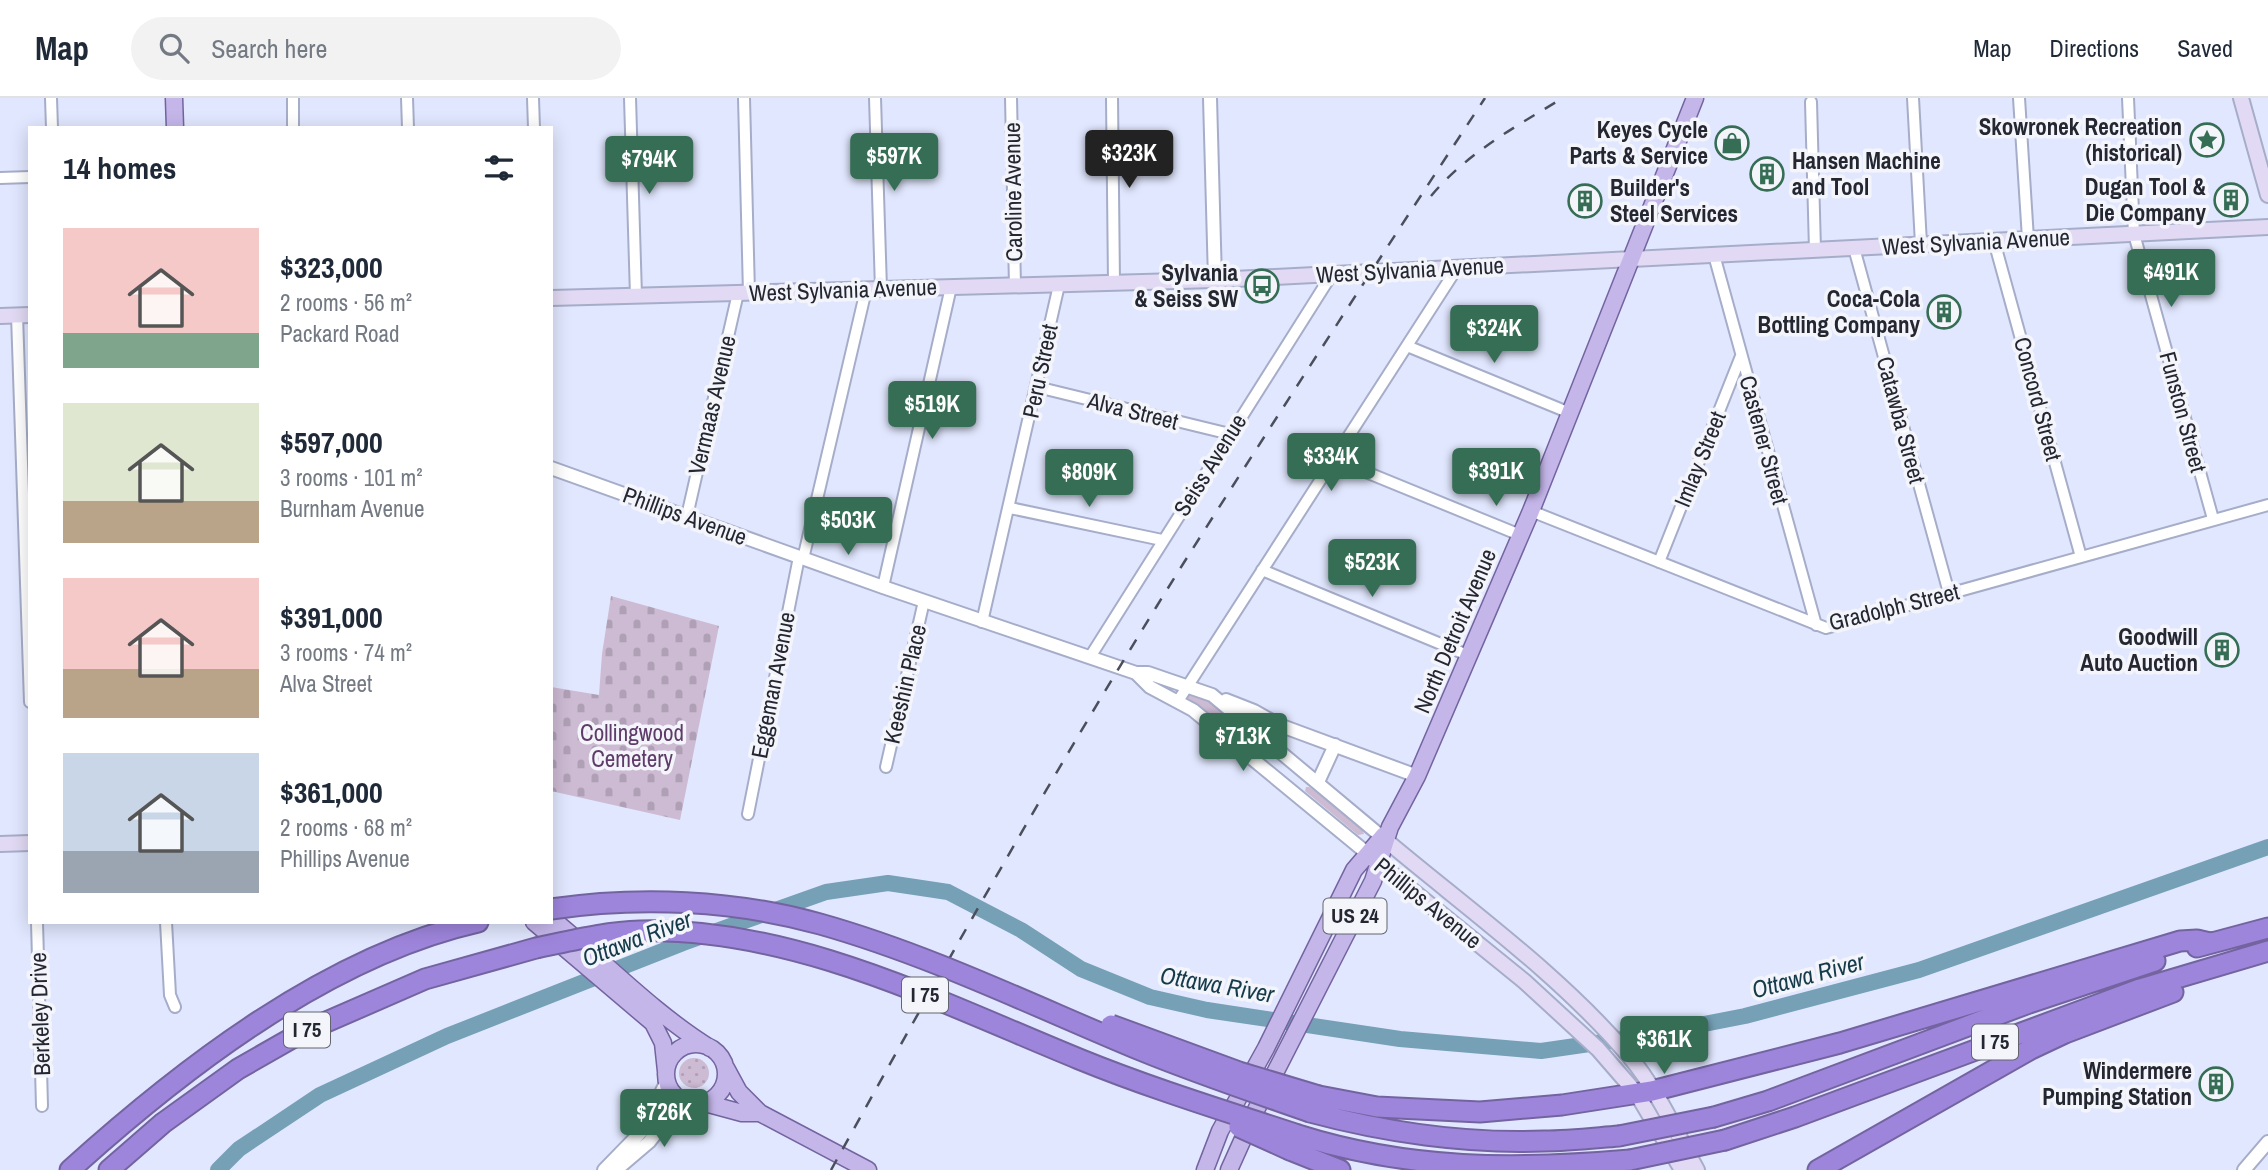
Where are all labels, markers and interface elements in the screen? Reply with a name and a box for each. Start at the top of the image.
search box [131,17,621,80]
text: Map [35,26,89,70]
icon: search [155,29,193,67]
text: Search here [211,31,327,66]
text: Map [1973,32,2011,64]
text: Directions [2049,32,2139,64]
text: Saved [2177,32,2233,64]
place label: Skowronek Recreation (historical) [1979,111,2182,168]
place label: Keyes Cycle Parts & Service [1570,114,1708,171]
place icon: Skowronek Recreation (historical) [2188,121,2226,159]
street label: Caroline Avenue [996,122,1029,262]
shop icon: Keyes Cycle Parts & Service [1713,124,1751,162]
pin: $323K [1080,130,1178,190]
pin: $597K [845,134,943,193]
pin: $794K [600,136,698,196]
text: $323K [1101,137,1157,168]
text: $597K [866,140,922,171]
text: $794K [621,143,677,174]
place label: Hansen Machine and Tool [1792,145,1941,202]
text: 14 homes [63,148,177,188]
icon: filters [480,149,518,187]
building icon: Hansen Machine and Tool [1748,155,1786,193]
place label: Dugan Tool & Die Company [2085,171,2207,228]
place label: Builder's Steel Services [1610,172,1738,229]
building icon: Dugan Tool & Die Company [2212,181,2250,219]
building icon: Builder's Steel Services [1566,182,1604,220]
street label: West Sylvania Avenue [1881,221,2071,262]
text: $323,000 [280,247,383,287]
street label: West Sylvania Avenue [1315,249,1505,290]
pin: $491K [2122,250,2220,309]
icon: home [119,256,203,340]
text: $491K [2143,256,2199,287]
place label: Sylvania & Seiss SW [1134,257,1239,314]
bus stop icon: Sylvania & Seiss SW [1243,267,1281,305]
street label: West Sylvania Avenue [748,271,938,308]
place label: Coca-Cola Bottling Company [1758,283,1921,340]
text: 2 rooms · 56 m² [280,287,412,318]
building icon: Coca-Cola Bottling Company [1925,293,1963,331]
pin: $324K [1445,306,1543,365]
text: $324K [1466,312,1522,343]
text: Packard Road [280,318,400,349]
street label: Peru Street [1014,321,1065,421]
street label: Vermaas Avenue [680,332,743,478]
street label: Concord Street [2007,334,2070,464]
street label: Funston Street [2153,348,2214,476]
street label: Catawba Street [1870,353,1933,487]
street label: Castener Street [1732,372,1797,508]
pin: $519K [883,382,981,441]
street label: Alva Street [1084,384,1182,437]
text: $519K [904,388,960,419]
street label: Imlay Street [1666,406,1733,511]
street label: Seiss Avenue [1166,408,1253,522]
text: $597,000 [280,422,383,462]
icon: home [119,431,203,515]
pin: $334K [1282,434,1380,493]
text: $334K [1303,440,1359,471]
pin: $391K [1447,448,1545,508]
pin: $809K [1040,450,1138,509]
text: $391K [1468,455,1524,486]
text: $809K [1061,456,1117,487]
text: 3 rooms · 101 m² [280,462,423,493]
street label: Phillips Avenue [619,479,751,552]
text: Burnham Avenue [280,493,424,524]
pin: $503K [799,498,897,557]
text: $503K [820,504,876,535]
pin: $523K [1323,540,1421,599]
street label: North Detroit Avenue [1406,544,1503,718]
text: $523K [1344,546,1400,577]
street label: Gradolph Street [1826,575,1962,638]
text: $391,000 [280,597,383,637]
icon: home [119,606,203,690]
street label: Eggeman Avenue [743,609,802,761]
street label: Keeshin Place [876,621,933,747]
place label: Goodwill Auto Auction [2080,621,2198,678]
building icon: Goodwill Auto Auction [2203,631,2241,669]
text: 3 rooms · 74 m² [280,637,412,668]
text: Alva Street [280,668,372,699]
pin: $713K [1194,714,1292,773]
park label: Collingwood Cemetery [580,717,684,774]
text: $713K [1215,720,1271,751]
text: $361,000 [280,772,383,812]
icon: home [119,781,203,865]
text: 2 rooms · 68 m² [280,812,412,843]
text: Phillips Avenue [280,843,410,874]
street label: Phillips Avenue [1368,850,1488,955]
road number: US 24 [1324,898,1386,934]
water label: Ottawa River [577,902,697,974]
water label: Ottawa River [1748,944,1869,1005]
street label: Berkeley Drive [22,952,57,1076]
water label: Ottawa River [1158,958,1278,1010]
road number: I 75 [902,978,948,1012]
road number: I 75 [284,1012,330,1048]
pin: $361K [1615,1016,1713,1076]
text: $361K [1636,1023,1692,1054]
road number: I 75 [1972,1024,2018,1060]
place label: Windermere Pumping Station [2042,1055,2192,1112]
building icon: Windermere Pumping Station [2197,1065,2235,1103]
pin: $726K [615,1090,713,1149]
text: $726K [636,1096,692,1127]

